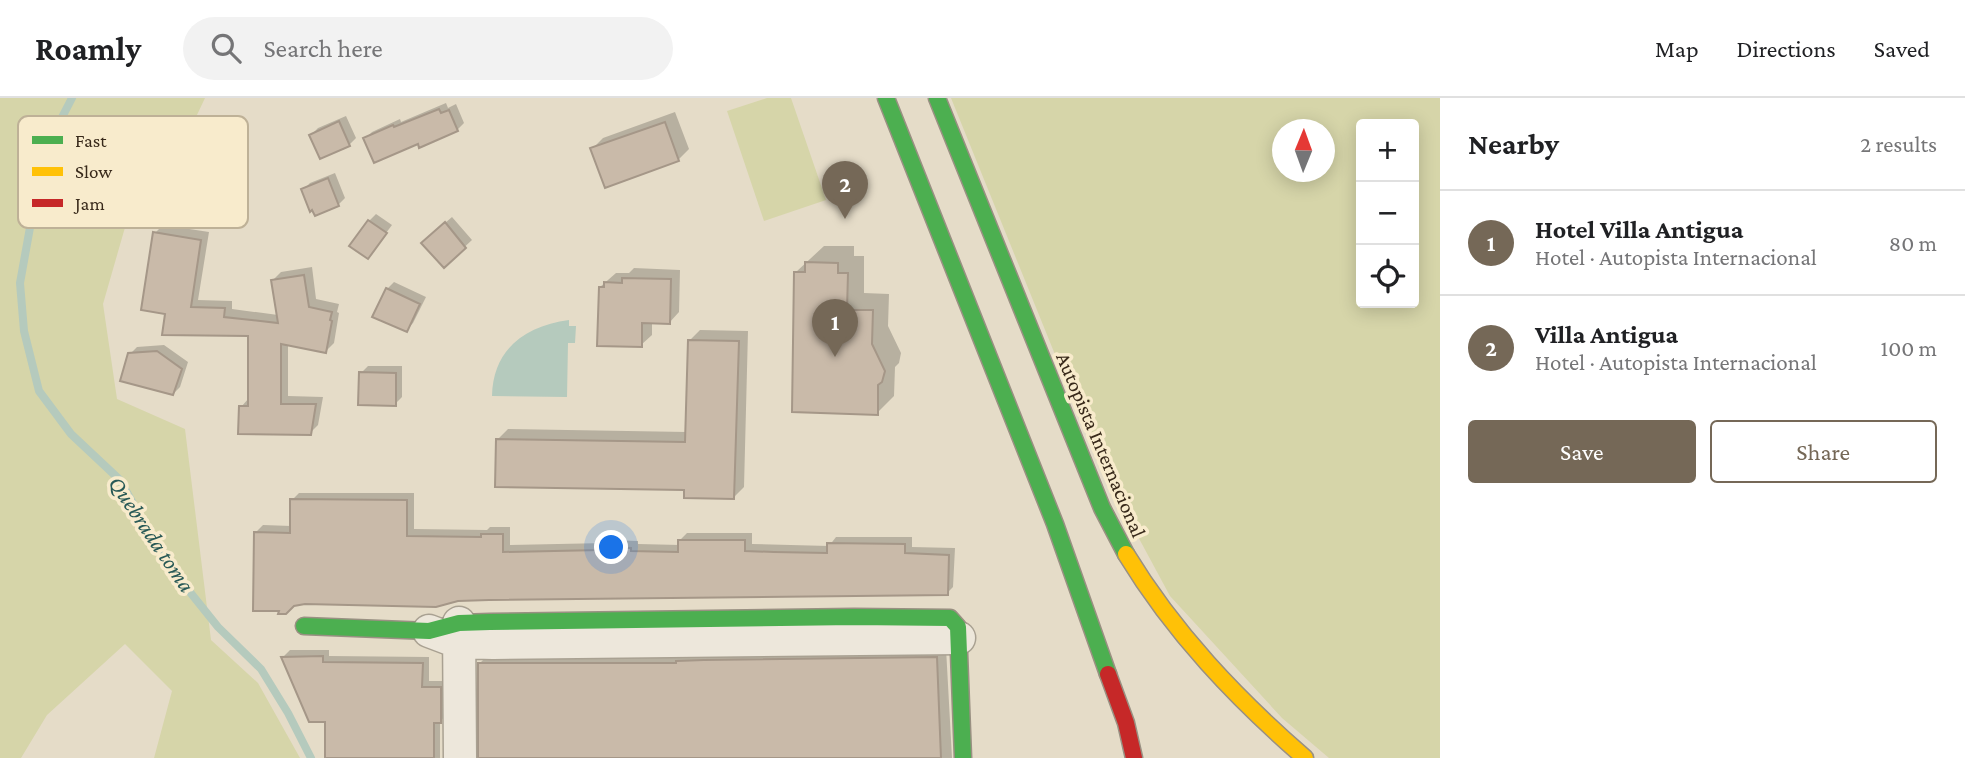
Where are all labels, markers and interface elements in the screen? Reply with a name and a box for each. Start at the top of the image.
search box [183,17,673,80]
icon: search [207,29,245,67]
text: Roamly [35,30,141,67]
text: Search here [263,34,383,63]
text: Map [1655,35,1699,62]
text: Directions [1737,35,1836,62]
text: Saved [1874,35,1930,62]
legend [18,116,248,228]
north arrow [1272,119,1335,182]
map controls [1356,119,1419,308]
button: + [1356,119,1419,182]
text: Nearby [1468,127,1559,160]
text: Fast [75,130,107,151]
text: 2 results [1860,131,1937,157]
text: Slow [75,161,112,182]
pin: 2 [822,161,868,219]
button: − [1356,182,1419,245]
text: Jam [73,193,105,214]
text: Hotel Villa Antigua [1535,215,1743,244]
text: 1 [1487,230,1495,256]
text: 80 m [1889,230,1937,256]
text: Hotel · Autopista Internacional [1535,244,1817,270]
button: locate [1356,245,1419,308]
pin: 1 [812,299,858,357]
text: Villa Antigua [1535,320,1678,349]
text: 2 [1485,335,1497,361]
text: 100 m [1881,335,1937,361]
street label: Autopista Internacional [1051,349,1151,541]
text: Hotel · Autopista Internacional [1535,349,1817,375]
button: Save [1468,420,1696,483]
button: Share [1710,420,1937,483]
water label: Quebrada toma [104,471,200,597]
your location [594,530,628,564]

